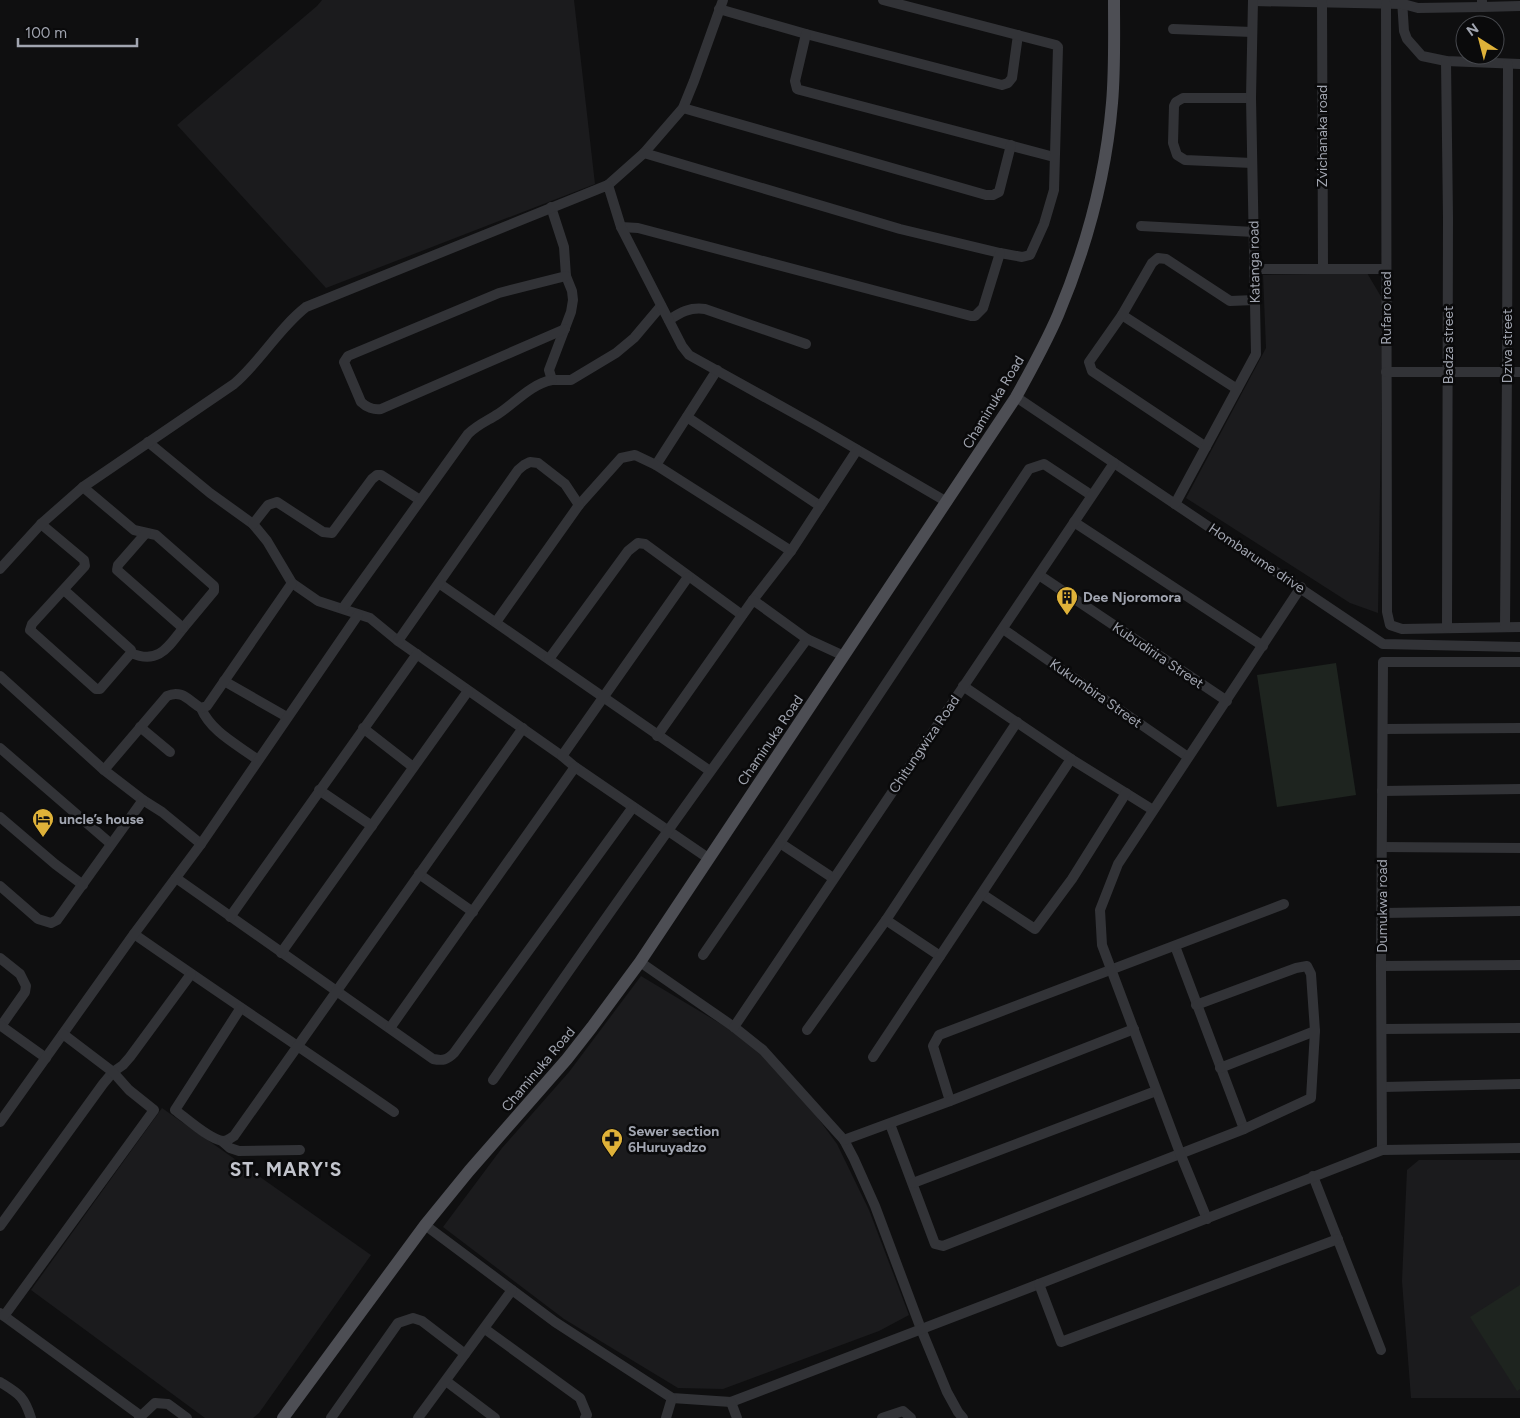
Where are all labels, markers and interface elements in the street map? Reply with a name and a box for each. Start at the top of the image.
scale bar [18,15,136,47]
north arrow [1455,15,1505,65]
text: N [1463,20,1482,40]
text: 100 m [25,24,67,42]
street label: Zvichanaka road [1314,85,1331,187]
street label: Katanga road [1245,220,1264,304]
street label: Rufaro road [1378,271,1395,345]
street label: Badza street [1440,306,1457,384]
street label: Dziva street [1499,309,1516,383]
street label: Chaminuka Road [959,353,1028,452]
street label: Hombarume drive [1205,520,1308,597]
building icon: Dee Njoromora [1055,585,1079,616]
place label: Dee Njoromora [1083,589,1181,606]
street label: Kubudirira Street [1109,619,1207,692]
street label: Kukumbira Street [1046,655,1145,732]
street label: Chaminuka Road [734,692,807,789]
street label: Chitungwiza Road [885,692,963,796]
hotel icon: uncle’s house [31,807,55,838]
place label: uncle’s house [59,811,144,828]
street label: Dumukwa road [1374,859,1391,953]
street label: Chaminuka Road [498,1024,579,1115]
place label: Sewer section 6Huruyadzo [628,1123,719,1156]
pharmacy icon: Sewer section 6Huruyadzo [600,1127,624,1158]
district label: ST. MARY'S [230,1158,342,1181]

